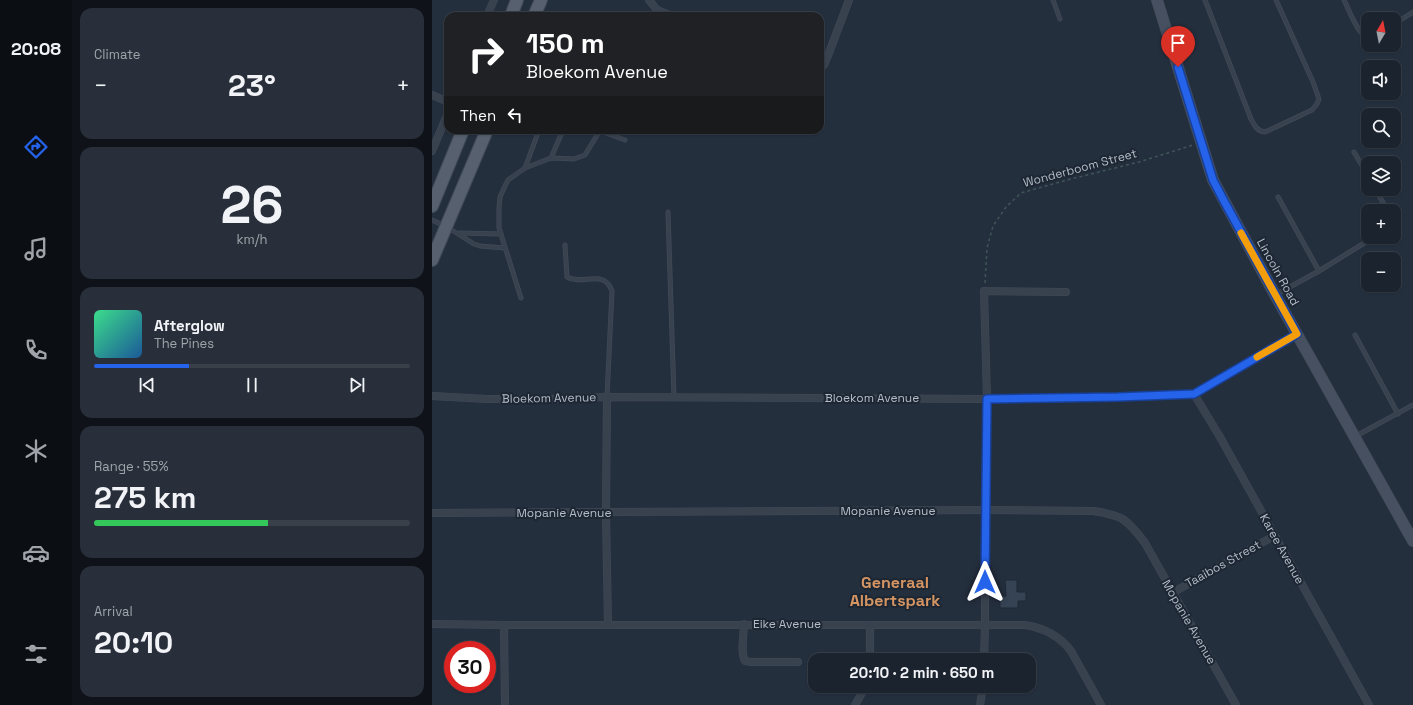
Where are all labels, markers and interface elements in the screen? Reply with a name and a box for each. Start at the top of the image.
north arrow [1361,12,1401,52]
map controls [1361,12,1401,292]
text: 150 m [526,25,605,61]
pin [1161,26,1195,67]
icon: right [460,28,512,80]
icon: arrive [1167,32,1189,54]
text: 20:08 [11,37,61,60]
text: Climate [94,46,140,63]
text: Bloekom Avenue [526,60,668,83]
button: sound [1361,60,1401,100]
text: 23° [228,66,276,105]
text: − [94,71,108,99]
text: + [396,71,410,99]
icon: left [504,104,526,126]
text: Then [460,106,496,125]
button: search [1361,108,1401,148]
icon: directions [22,133,50,161]
street label: Wonderboom Street [1021,145,1139,191]
button: layers [1361,156,1401,196]
text: 26 [220,172,284,238]
button: + [1361,204,1401,244]
text: km/h [237,231,267,248]
icon: music [22,235,50,263]
street label: Lincoln Road [1253,236,1303,308]
button: − [1361,252,1401,292]
text: Afterglow [154,316,225,335]
text: The Pines [154,335,214,352]
icon: phone [22,336,50,364]
icon: previous [136,374,158,396]
icon: pause [241,374,263,396]
icon: next [346,374,368,396]
street label: Bloekom Avenue [502,389,596,407]
street label: Bloekom Avenue [825,390,919,406]
icon: climate [22,437,50,465]
text: Range · 55% [94,458,168,475]
text: 275 km [94,478,196,517]
street label: Mopanie Avenue [840,503,936,519]
street label: Mopanie Avenue [516,505,612,521]
street label: Karee Avenue [1256,511,1308,587]
street label: Taaibos Street [1182,537,1264,591]
icon: car [22,539,50,567]
position arrow [964,561,1006,603]
district label: Generaal Albertspark [850,572,940,611]
street label: Mopanie Avenue [1158,577,1220,667]
text: Arrival [94,603,133,620]
street label: Eike Avenue [753,616,821,632]
text: 20:10 [94,623,173,662]
icon: filters [22,640,50,668]
speed limit sign: 30 [444,641,496,693]
text: 20:10 · 2 min · 650 m [850,663,994,682]

